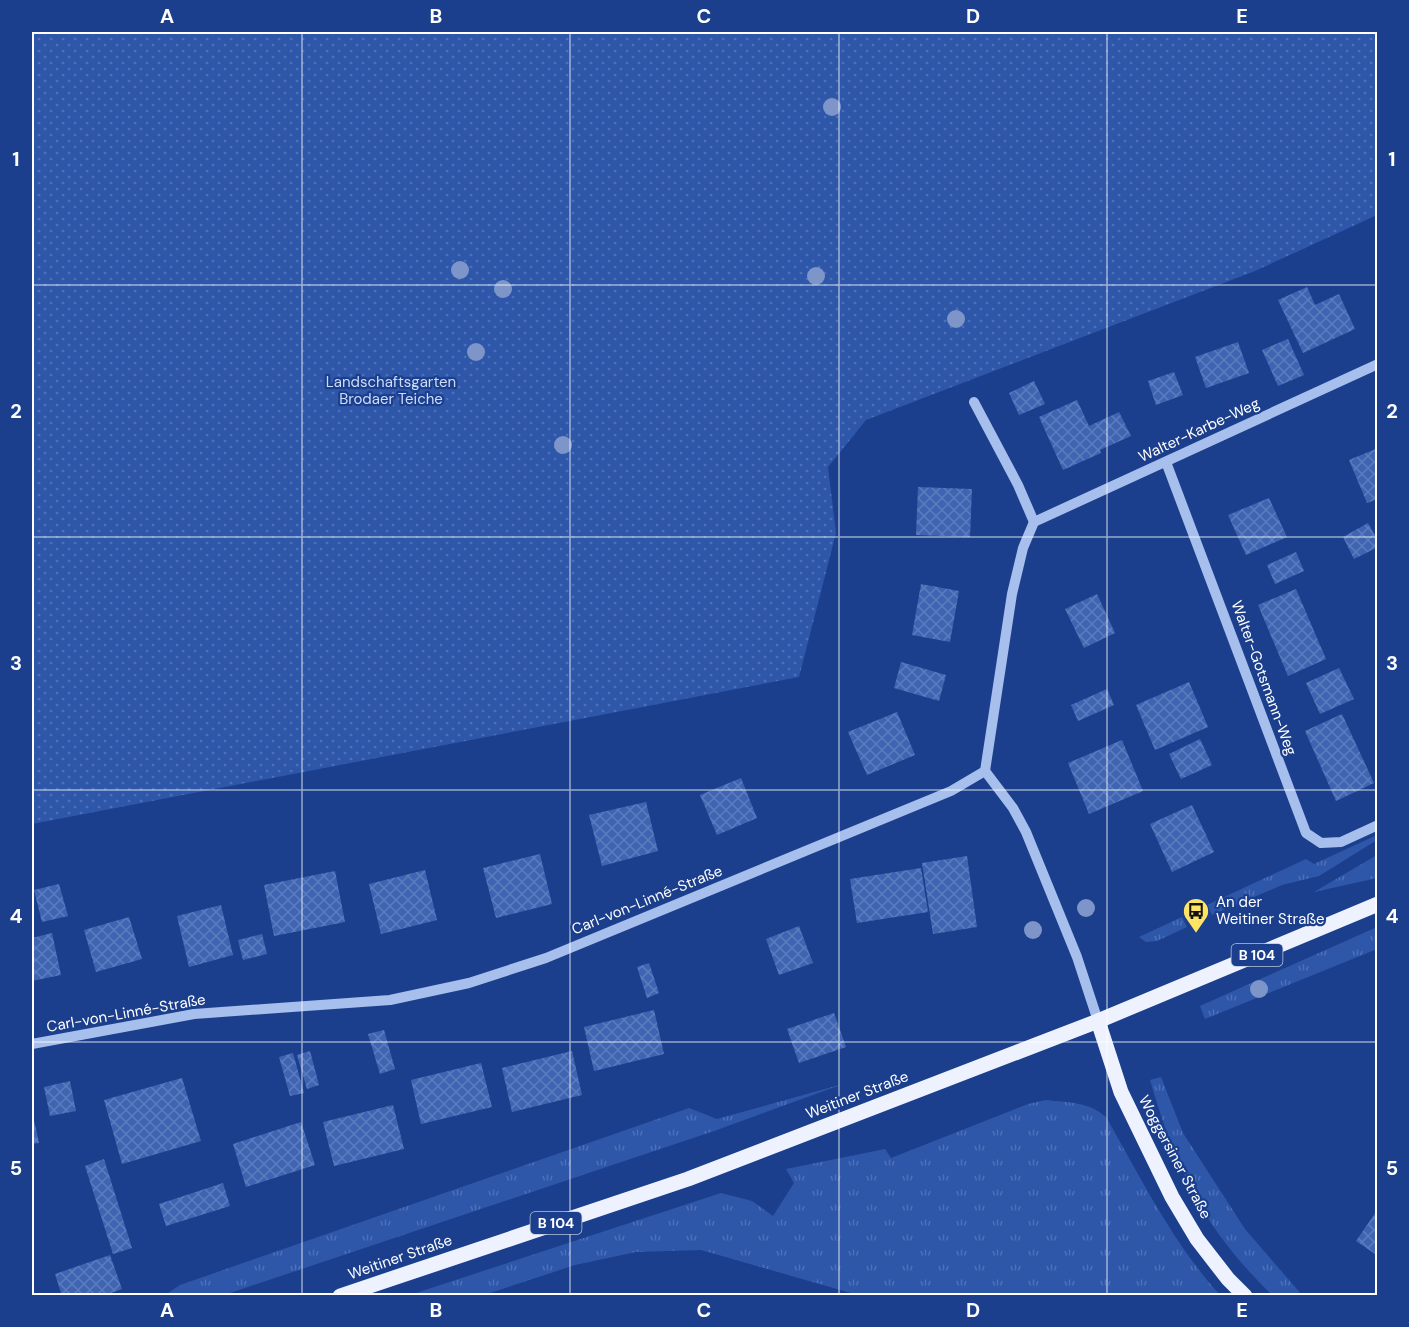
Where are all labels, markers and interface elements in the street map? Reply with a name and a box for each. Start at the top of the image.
text: A [160,3,174,29]
text: B [430,3,442,29]
text: C [697,3,711,29]
text: D [966,3,980,29]
text: E [1236,3,1248,29]
text: 1 [12,146,20,172]
text: 1 [1388,146,1396,172]
park label: Landschaftsgarten Brodaer Teiche [326,372,456,409]
street label: Walter-Karbe-Weg [1135,393,1263,467]
text: 2 [10,398,22,424]
text: 2 [1386,398,1398,424]
street label: Walter-Gotsmann-Weg [1227,598,1301,758]
text: 3 [10,650,22,676]
text: 3 [1386,650,1398,676]
street label: Carl-von-Linné-Straße [569,861,725,939]
place label: An der Weitiner Straße [1216,892,1325,929]
bus stop icon: An der Weitiner Straße [1181,896,1211,934]
text: 4 [10,903,23,929]
text: 4 [1386,903,1399,929]
road number: B 104 [1232,944,1282,966]
street label: Carl-von-Linné-Straße [45,989,207,1037]
street label: Weitiner Straße [803,1066,911,1124]
street label: Woggersiner Straße [1134,1092,1216,1222]
text: 5 [10,1155,22,1181]
text: 5 [1386,1155,1398,1181]
road number: B 104 [530,1212,582,1234]
street label: Weitiner Straße [345,1230,455,1284]
text: A [160,1297,174,1323]
text: B [430,1297,442,1323]
text: C [697,1297,711,1323]
text: D [966,1297,980,1323]
text: E [1236,1297,1248,1323]

